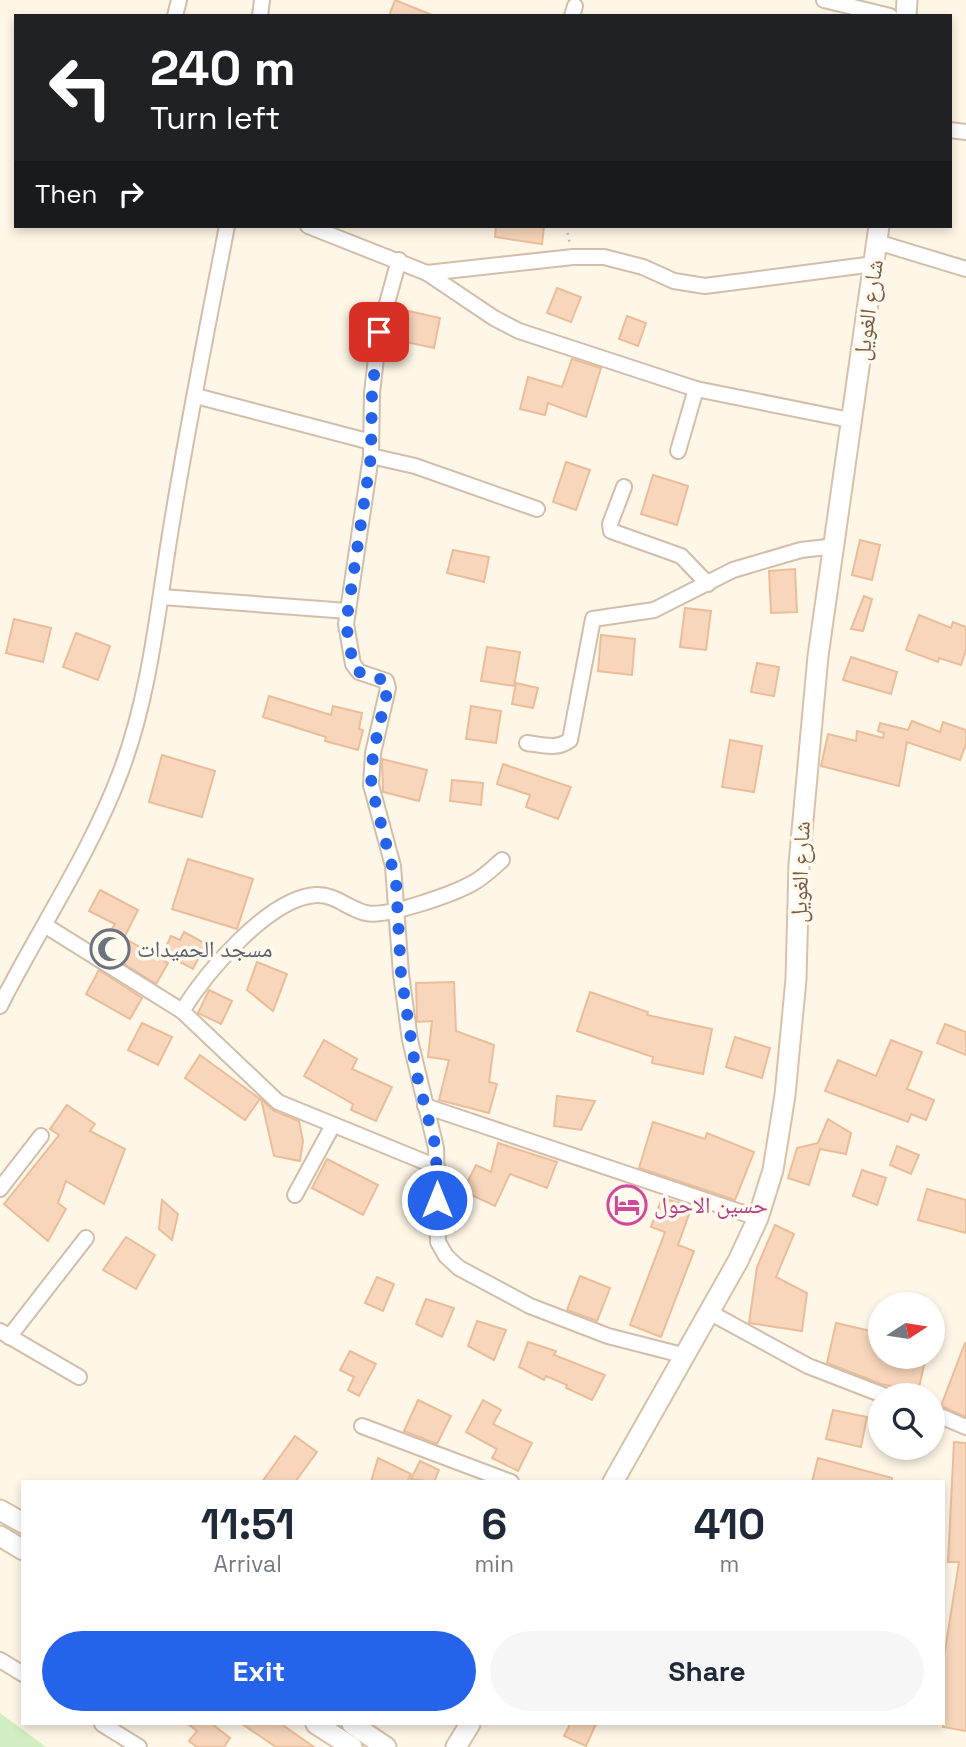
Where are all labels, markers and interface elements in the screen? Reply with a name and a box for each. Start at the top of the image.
text: 240 m [150,37,296,99]
icon: left [35,42,126,133]
text: Turn left [150,98,280,138]
icon: right [112,175,150,213]
text: Then [35,177,98,211]
street label: شارع الغويل [846,258,890,362]
pin [349,302,409,362]
icon: arrive [360,313,398,351]
street label: شارع الغويل [783,821,817,923]
mosque icon: مسجد الحميدات [89,928,131,970]
place label: مسجد الحميدات [137,934,272,964]
position arrow [400,1163,474,1237]
hotel icon: حسين الاحول [606,1184,648,1226]
place label: حسين الاحول [654,1190,768,1220]
north arrow [868,1292,945,1368]
map controls [868,1292,945,1460]
button: search [868,1383,945,1460]
text: 11:51 [201,1498,295,1551]
text: 6 [481,1498,507,1551]
text: 410 [694,1498,765,1551]
text: Arrival [214,1549,282,1579]
text: min [475,1549,514,1579]
text: m [720,1549,739,1579]
button: Exit [42,1631,476,1711]
button: Share [490,1631,924,1711]

